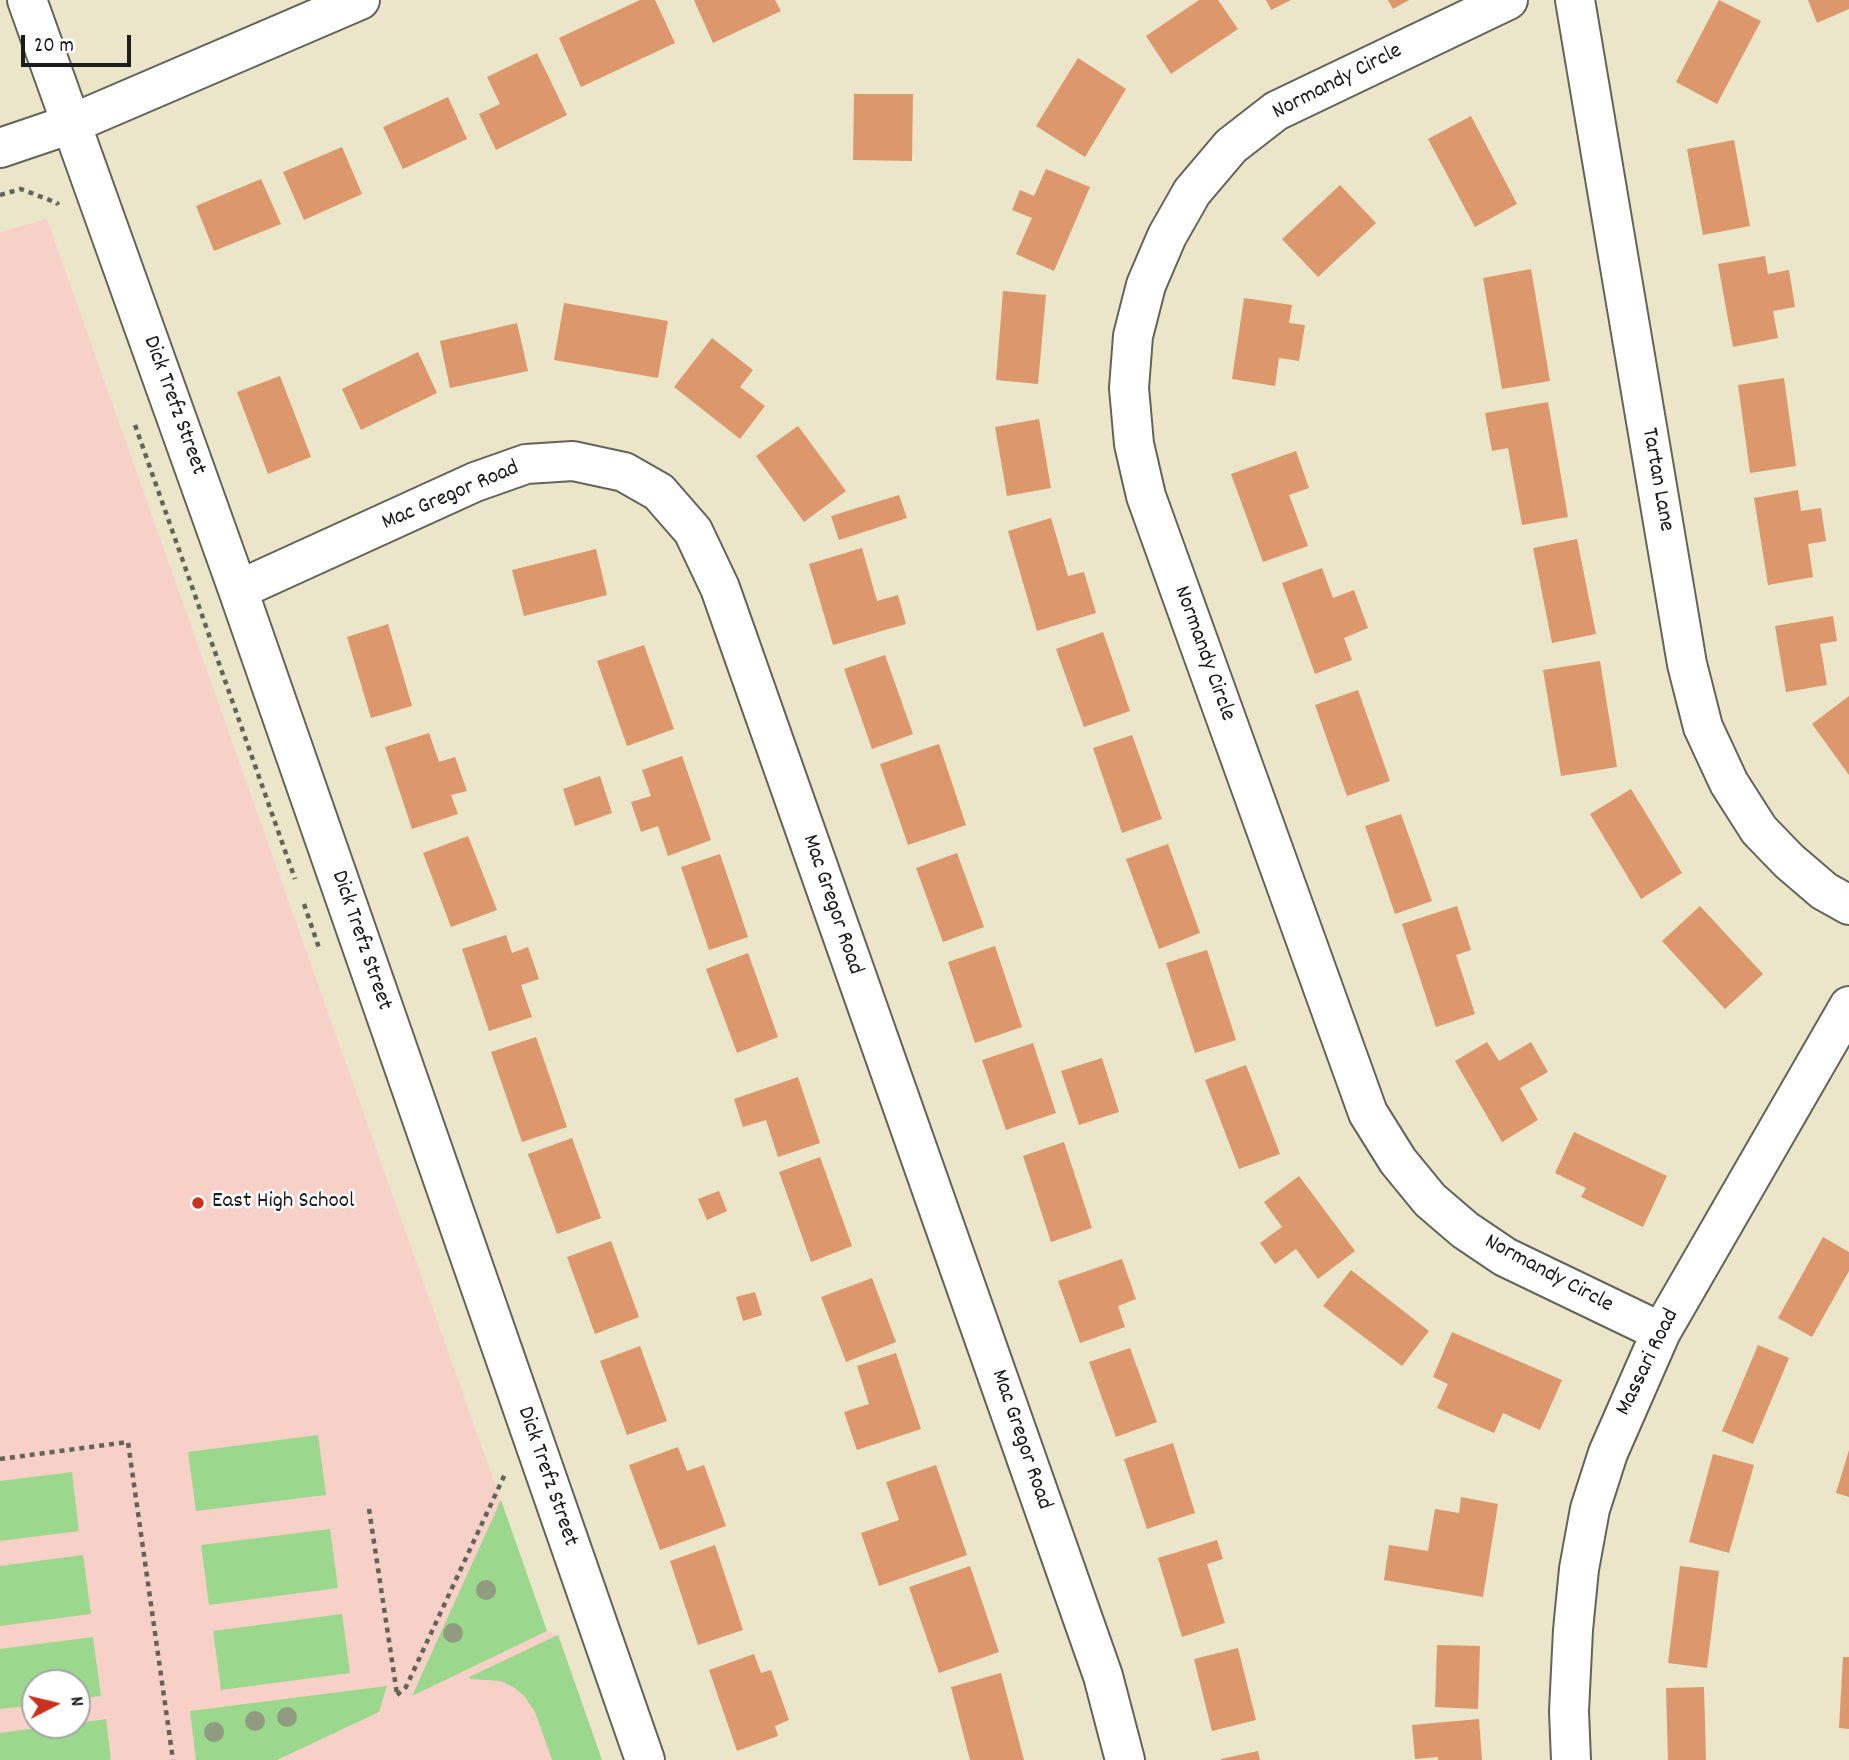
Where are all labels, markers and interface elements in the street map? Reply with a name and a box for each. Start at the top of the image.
scale bar [24,21,135,65]
text: 20 m [34,32,74,62]
street label: Normandy Circle [1269,39,1407,127]
street label: Dick Trefz Street [135,333,211,479]
street label: Tartan Lane [1633,426,1679,534]
street label: Mac Gregor Road [378,456,524,538]
street label: Normandy Circle [1166,583,1240,725]
street label: Mac Gregor Road [794,831,868,979]
street label: Dick Trefz Street [323,868,397,1014]
place label: East High School [212,1189,354,1217]
marker: East High School [190,1195,206,1211]
street label: Normandy Circle [1479,1230,1617,1320]
street label: Massari Road [1611,1305,1687,1421]
street label: Mac Gregor Road [983,1366,1057,1514]
street label: Dick Trefz Street [509,1404,583,1550]
north arrow [21,1669,91,1739]
text: N [61,1695,89,1708]

